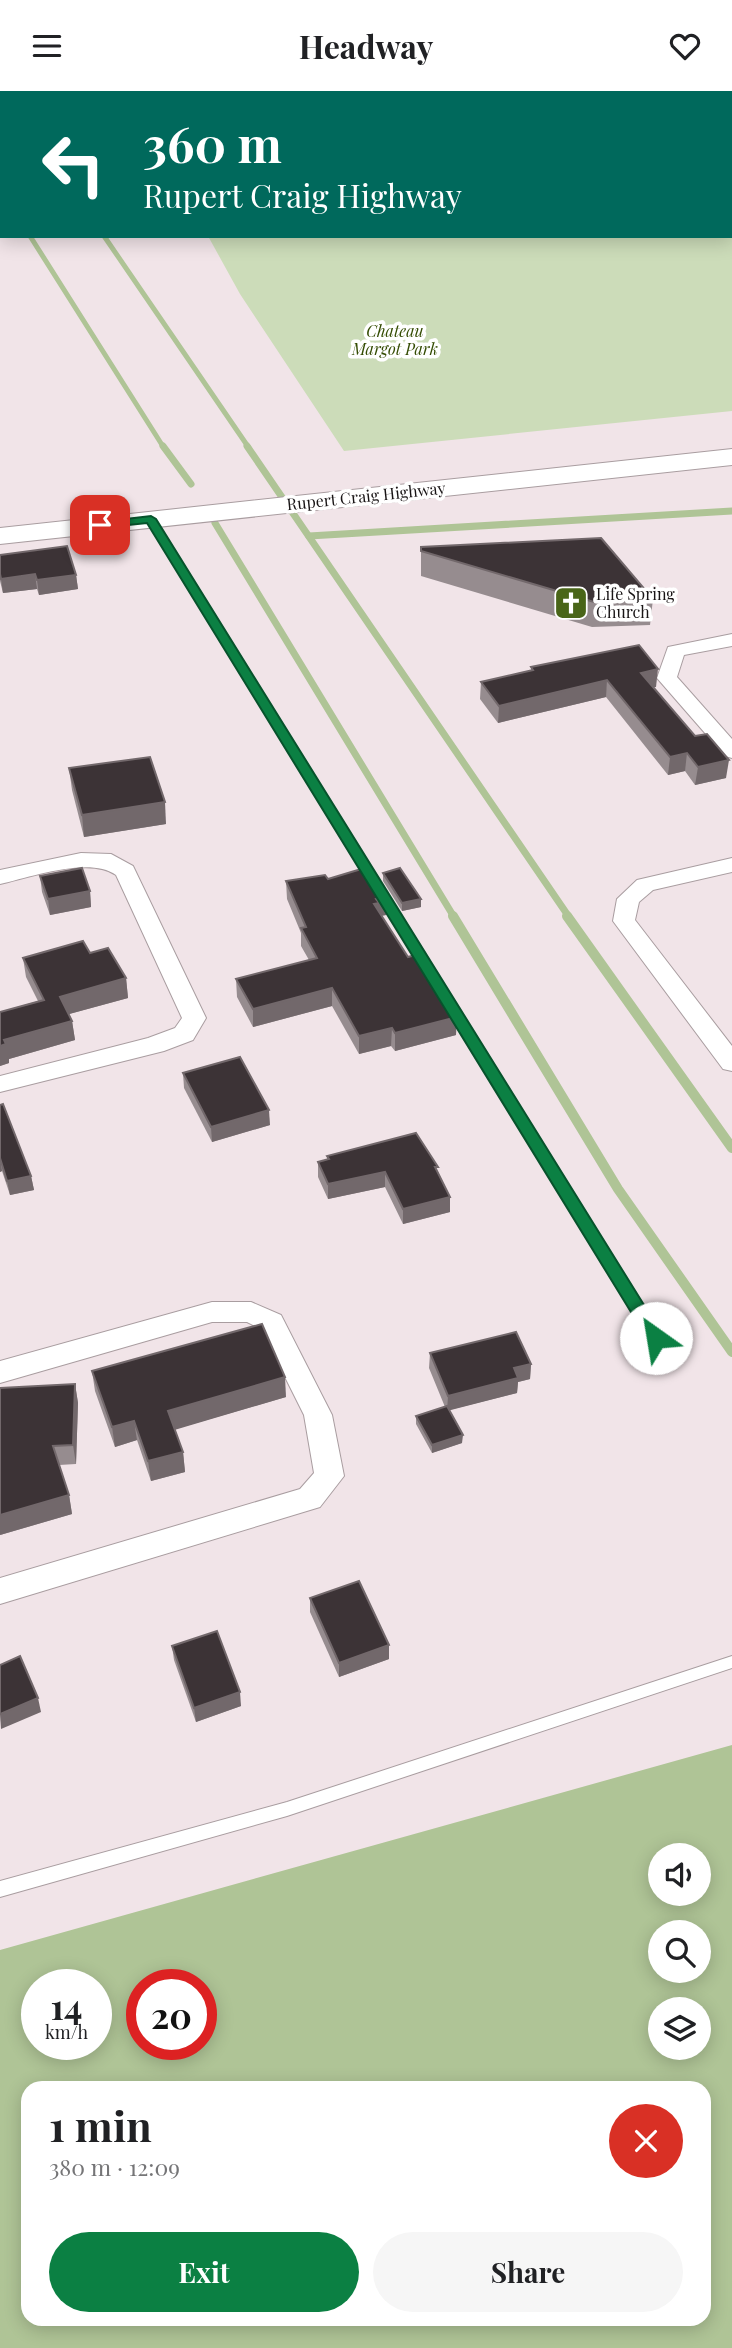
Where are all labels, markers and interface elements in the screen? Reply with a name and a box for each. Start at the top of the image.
text: Headway [299,24,433,67]
icon: menu [28,27,66,65]
icon: heart [666,27,704,65]
text: 360 m [143,110,282,175]
icon: left [28,119,119,210]
text: Rupert Craig Highway [143,173,462,216]
park label: Chateau Margot Park [351,320,438,359]
street label: Rupert Craig Highway [286,477,446,514]
pin [70,495,130,555]
icon: arrive [81,506,119,544]
place label: Life Spring Church [596,583,675,622]
church icon: Life Spring Church [552,584,590,622]
position arrow [619,1301,693,1375]
map controls [648,1843,711,2060]
button: sound [648,1843,711,1906]
button: search [648,1920,711,1983]
speed limit sign: 20 [126,1969,217,2060]
text: 14 [51,1982,82,2029]
button: layers [648,1997,711,2060]
text: km/h [45,2020,88,2044]
text: 1 min [49,2097,152,2153]
button: close [609,2104,683,2178]
text: 380 m · 12:09 [49,2151,180,2182]
button: Exit [49,2232,359,2312]
button: Share [373,2232,683,2312]

